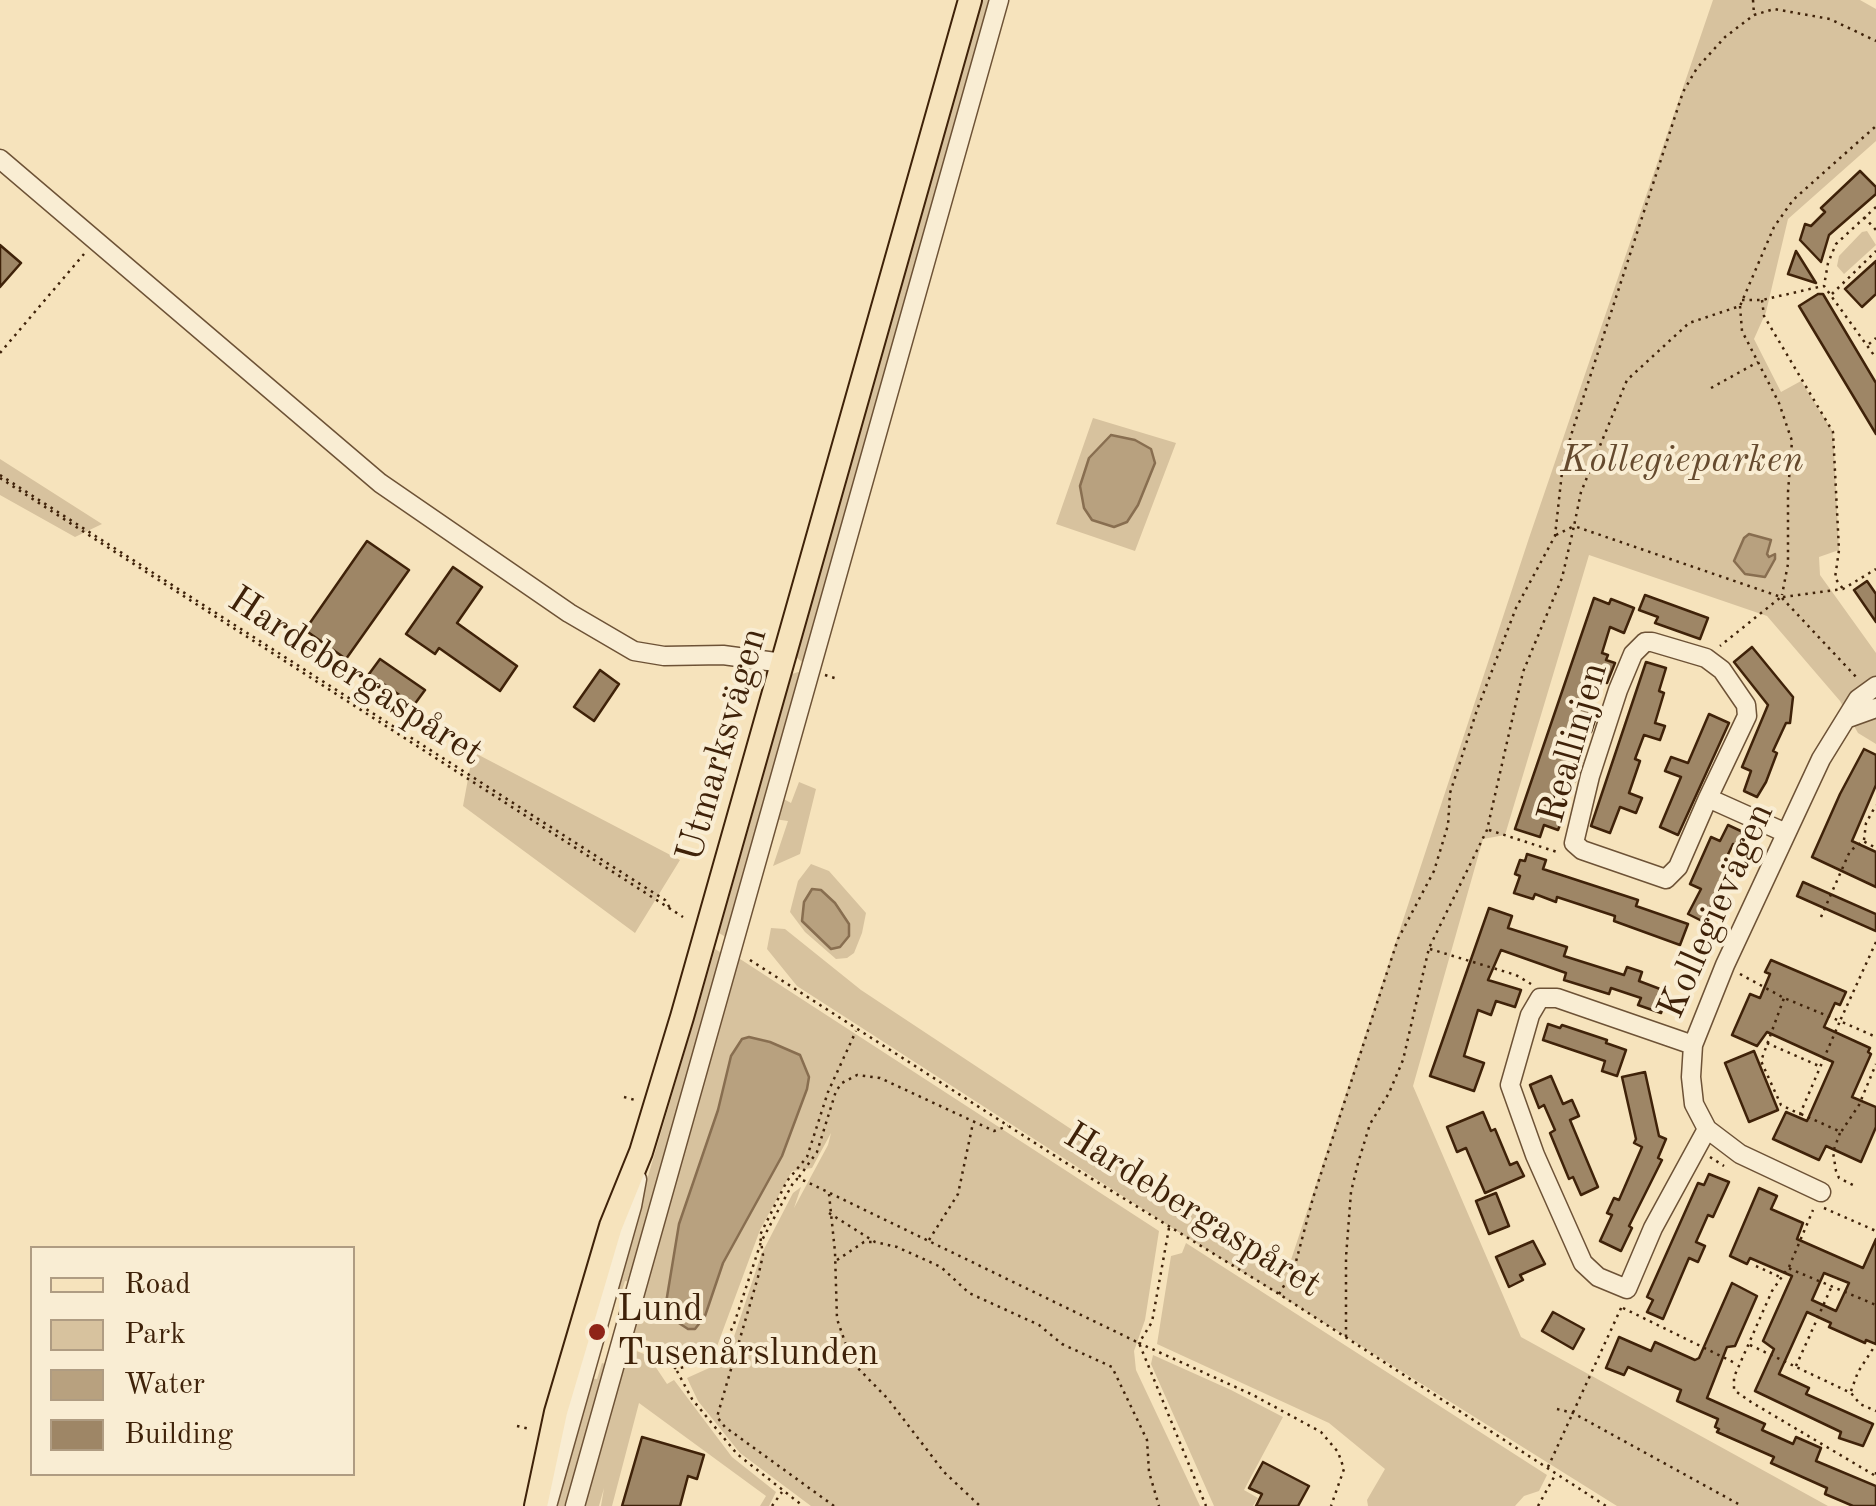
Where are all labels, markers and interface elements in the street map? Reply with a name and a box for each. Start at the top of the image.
park label: Kollegieparken [1560,438,1804,484]
street label: Hardebergaspåret [219,578,491,776]
street label: Utmarksvägen [668,623,778,867]
street label: Reallinjen [1529,657,1619,829]
street label: Kollegievägen [1649,796,1785,1026]
street label: Hardebergaspåret [1055,1114,1329,1308]
legend [30,1246,355,1476]
text: Road [124,1270,191,1300]
place label: Lund Tusenårslunden [617,1287,879,1376]
text: Park [124,1320,186,1350]
marker: Lund Tusenårslunden [586,1321,608,1343]
text: Water [124,1370,205,1400]
text: Building [124,1420,233,1450]

